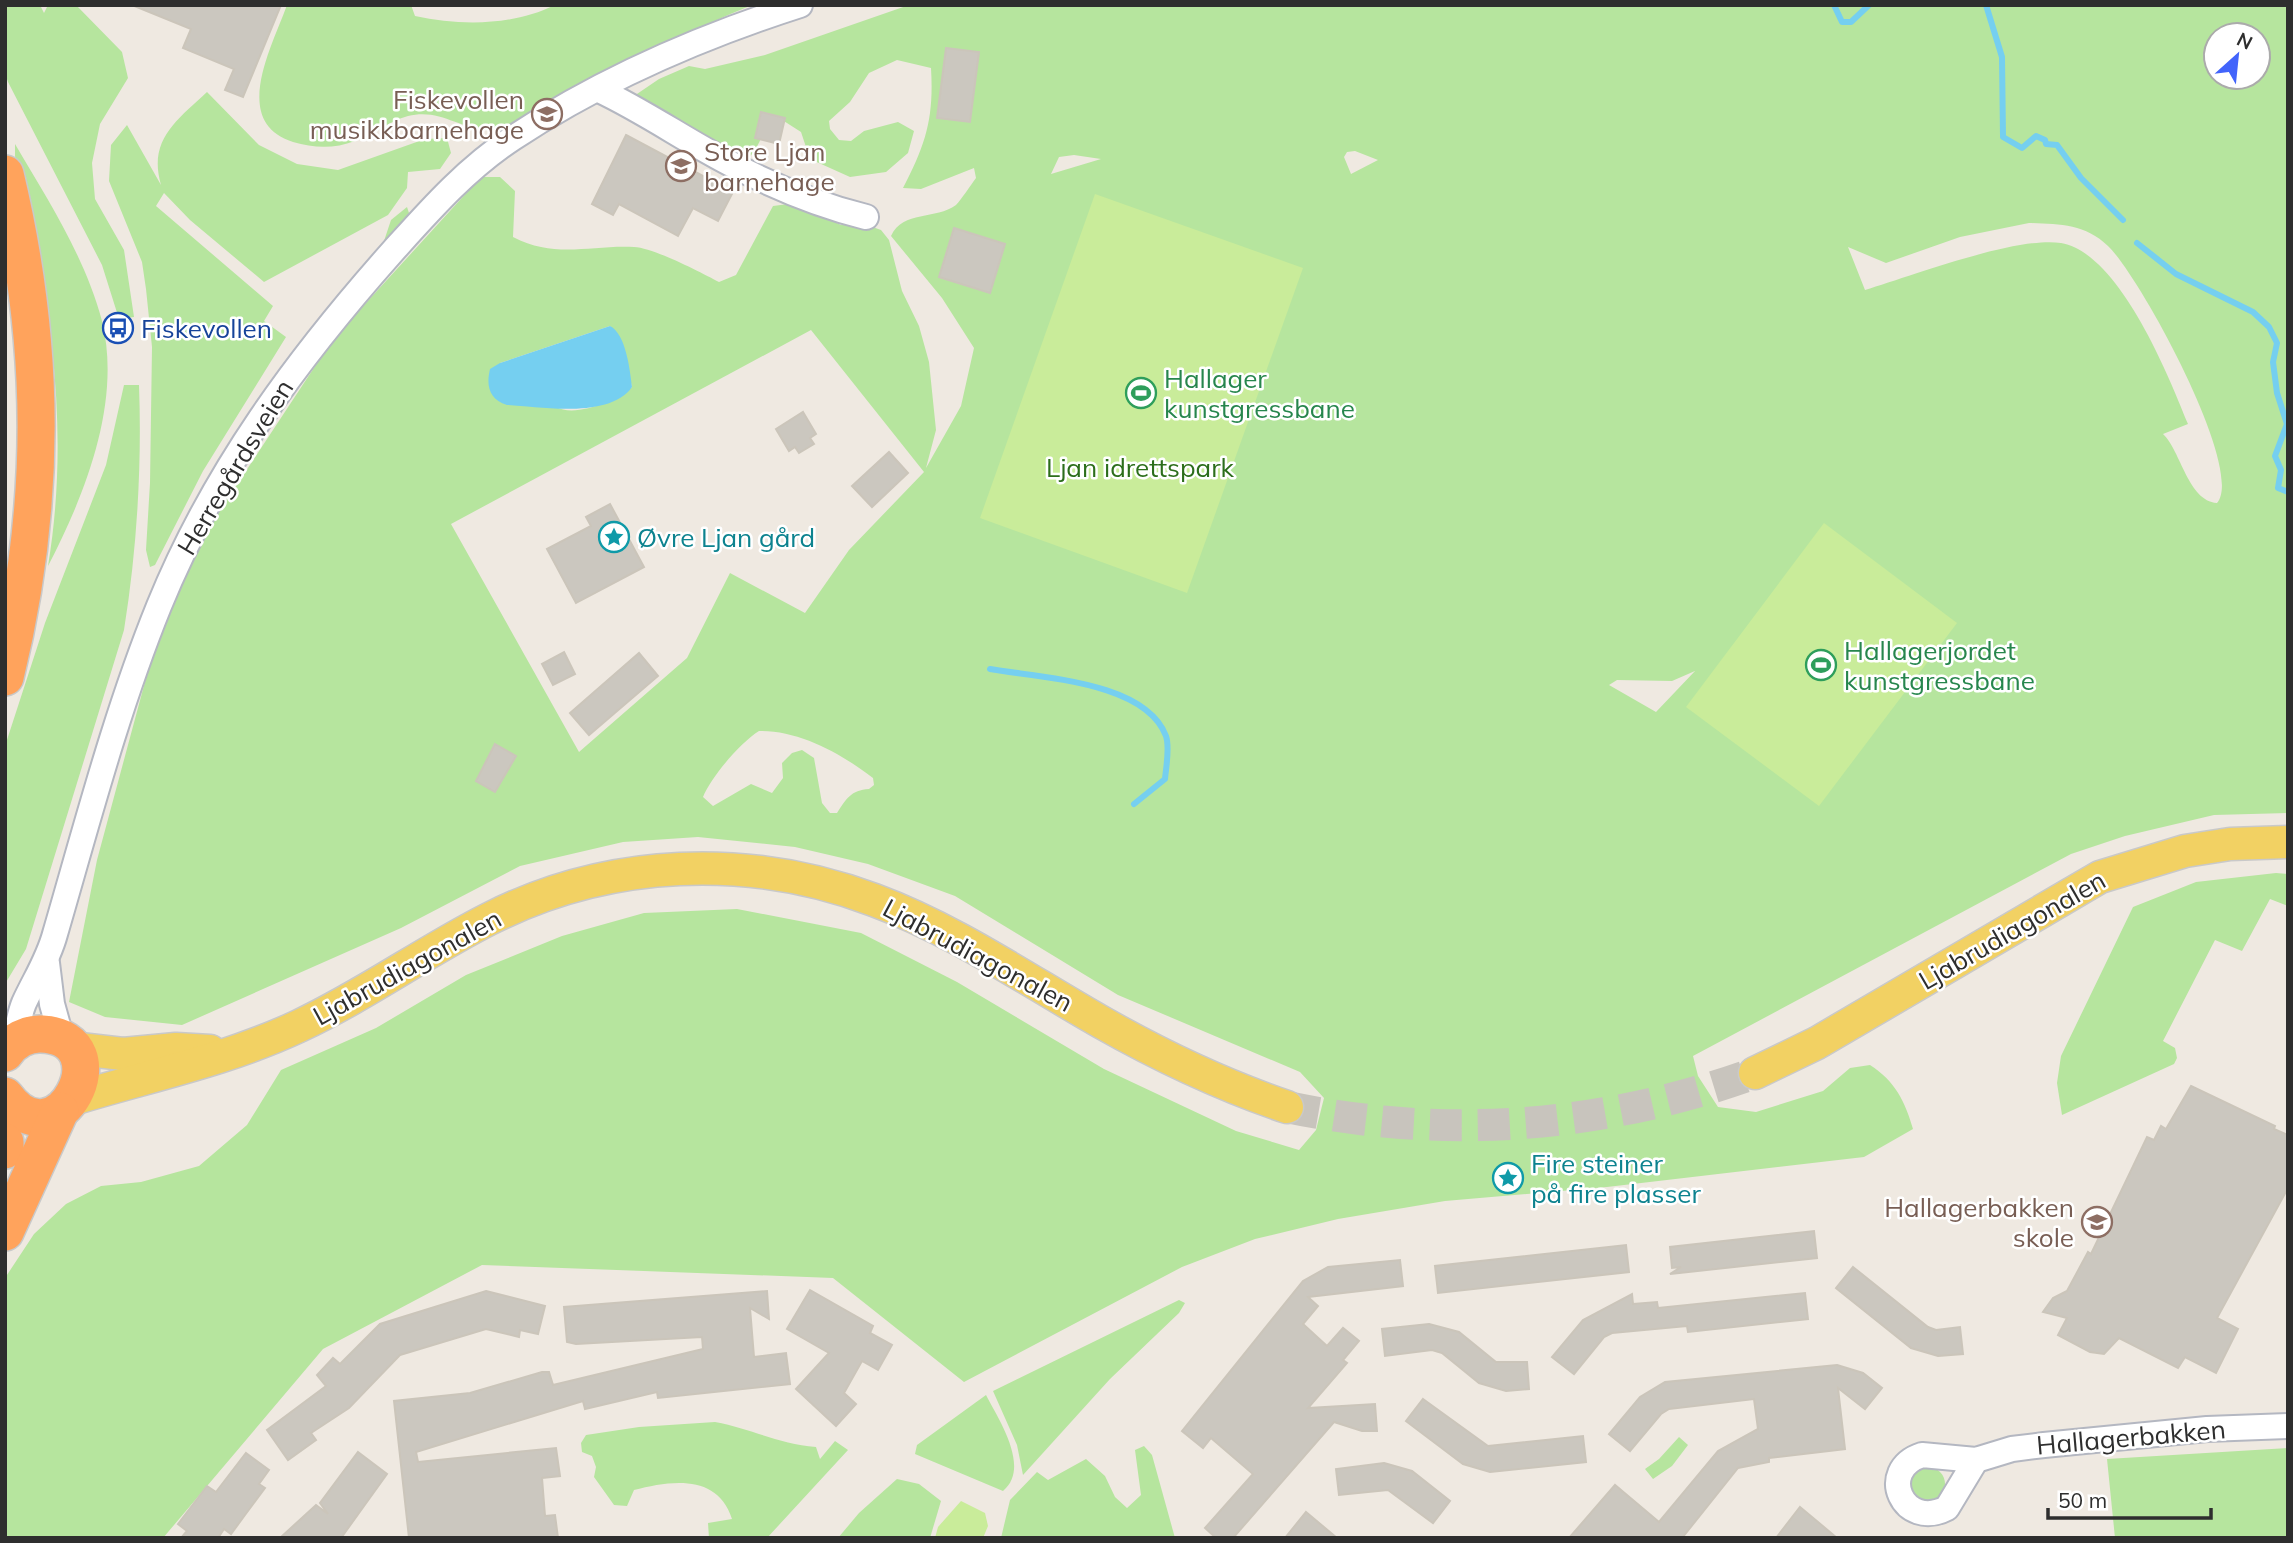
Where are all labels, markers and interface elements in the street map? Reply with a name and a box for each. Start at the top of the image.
north arrow [2202,21,2272,91]
text: N [2233,27,2257,55]
place label: Fiskevollen musikkbarnehage [310,83,524,146]
school or university icon: Fiskevollen musikkbarnehage [530,97,564,131]
place label: Store Ljan barnehage [704,135,835,198]
school or university icon: Store Ljan barnehage [664,149,698,183]
bus stop icon: Fiskevollen [101,311,135,345]
place label: Fiskevollen [141,312,272,345]
place label: Hallager kunstgressbane [1164,362,1355,425]
street label: Herregårdsveien [170,373,300,561]
sports icon: Hallager kunstgressbane [1124,376,1158,410]
park label: Ljan idrettspark [1046,451,1235,484]
place icon: Øvre Ljan gård [597,520,631,554]
place label: Øvre Ljan gård [637,521,815,554]
place label: Hallagerjordet kunstgressbane [1844,634,2035,697]
sports icon: Hallagerjordet kunstgressbane [1804,648,1838,682]
street label: Ljabrudiagonalen [1913,863,2111,997]
street label: Ljabrudiagonalen [877,891,1079,1019]
street label: Ljabrudiagonalen [307,902,507,1032]
place label: Fire steiner på fire plasser [1531,1147,1701,1210]
place icon: Fire steiner på fire plasser [1491,1161,1525,1195]
place label: Hallagerbakken skole [1884,1191,2074,1254]
school or university icon: Hallagerbakken skole [2080,1205,2114,1239]
street label: Hallagerbakken [2035,1412,2227,1462]
scale bar [2048,1476,2211,1520]
text: 50 m [2058,1487,2107,1513]

